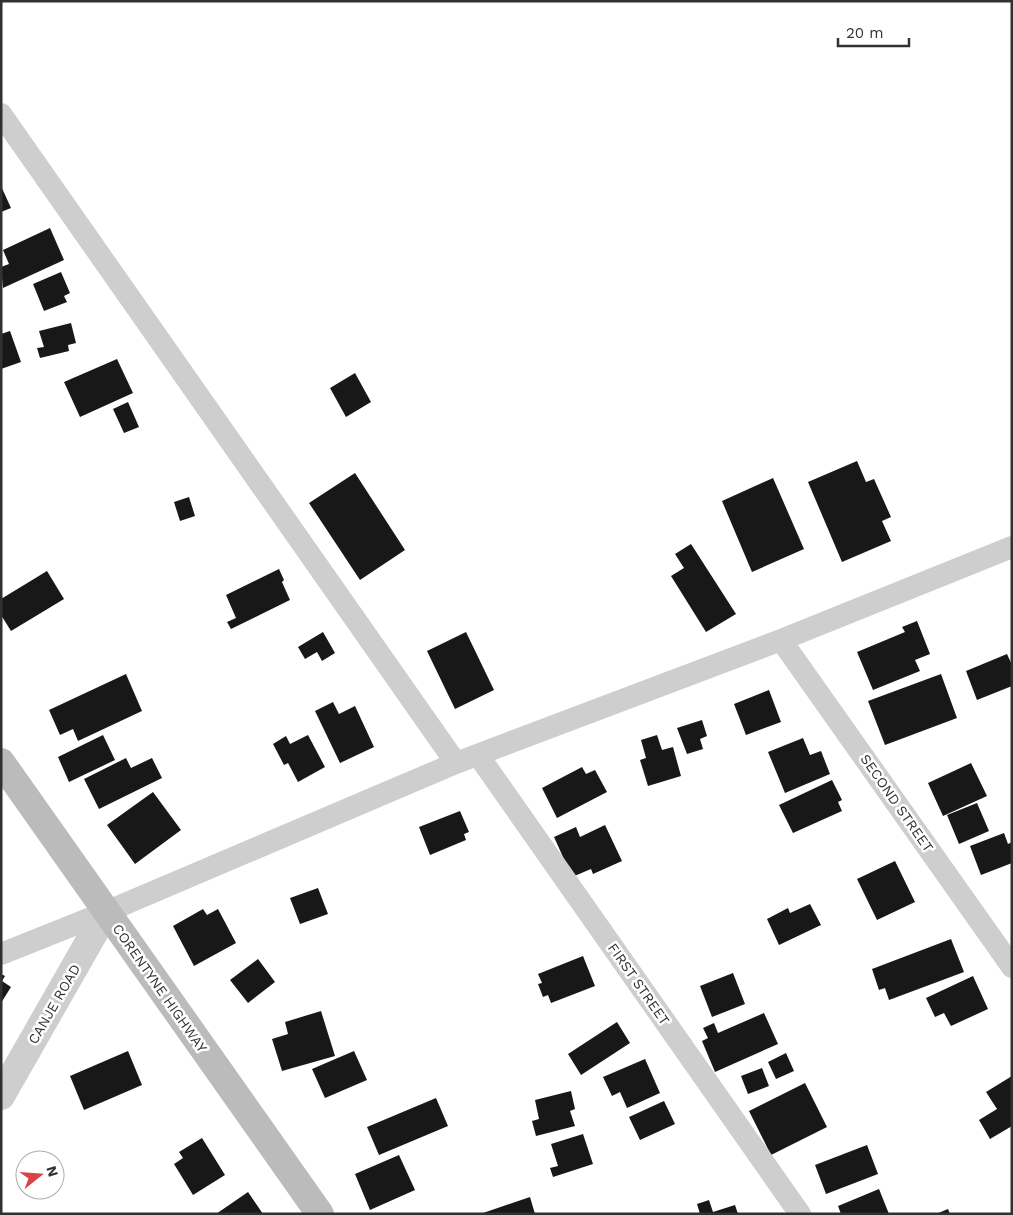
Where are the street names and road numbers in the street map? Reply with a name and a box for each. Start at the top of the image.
street label: SECOND STREET [857,751,937,855]
street label: CORENTYNE HIGHWAY [110,921,210,1055]
street label: FIRST STREET [605,940,673,1028]
street label: CANJE ROAD [25,961,83,1047]

